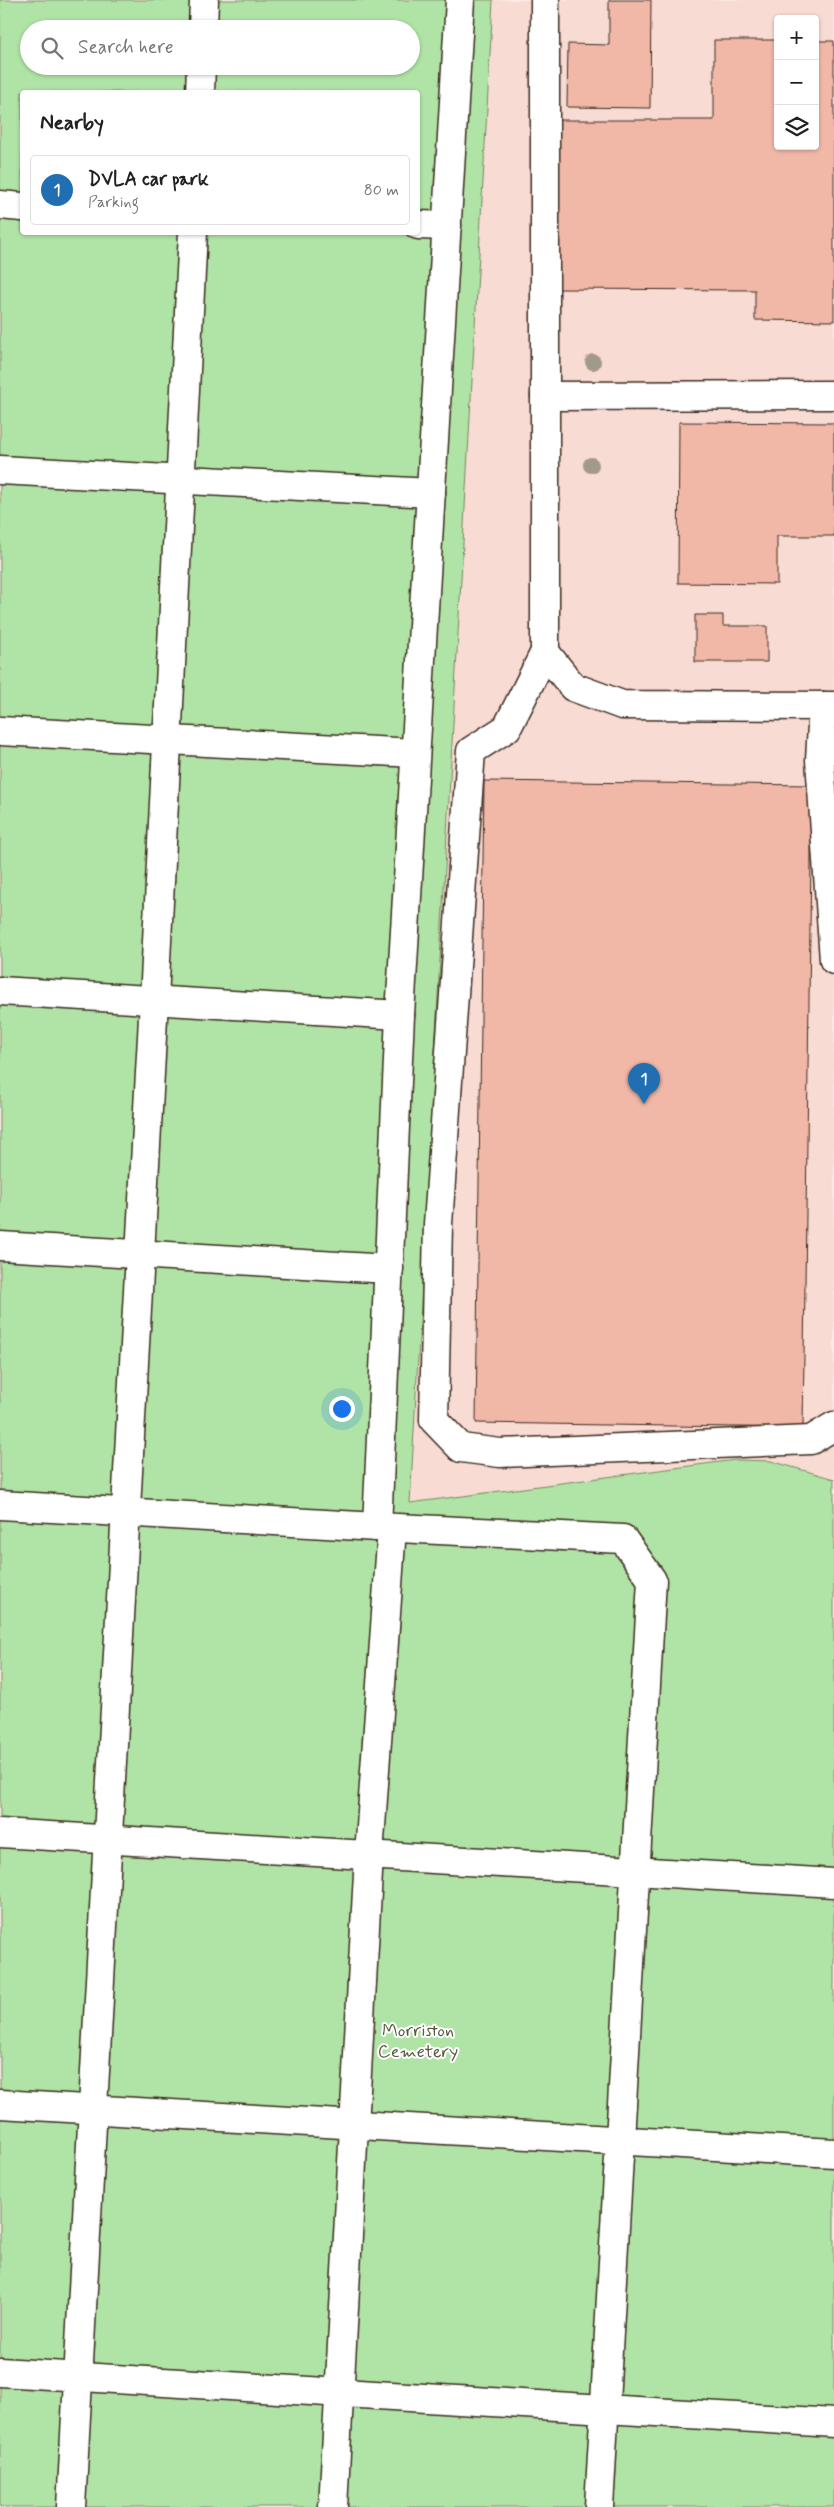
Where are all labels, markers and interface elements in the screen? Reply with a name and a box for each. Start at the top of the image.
map controls [774,15,819,150]
button: + [774,15,819,60]
search box [20,20,420,75]
icon: search [38,34,66,62]
text: Search here [78,35,174,60]
button: − [774,60,819,105]
button: layers [774,105,819,150]
text: Nearby [40,109,104,137]
text: DVLA car park [88,167,209,192]
text: 1 [53,180,61,201]
text: 80 m [364,180,399,201]
text: Parking [88,192,139,213]
pin: 1 [628,1063,660,1104]
your location [329,1396,355,1422]
park label: Morriston Cemetery [378,2019,458,2064]

